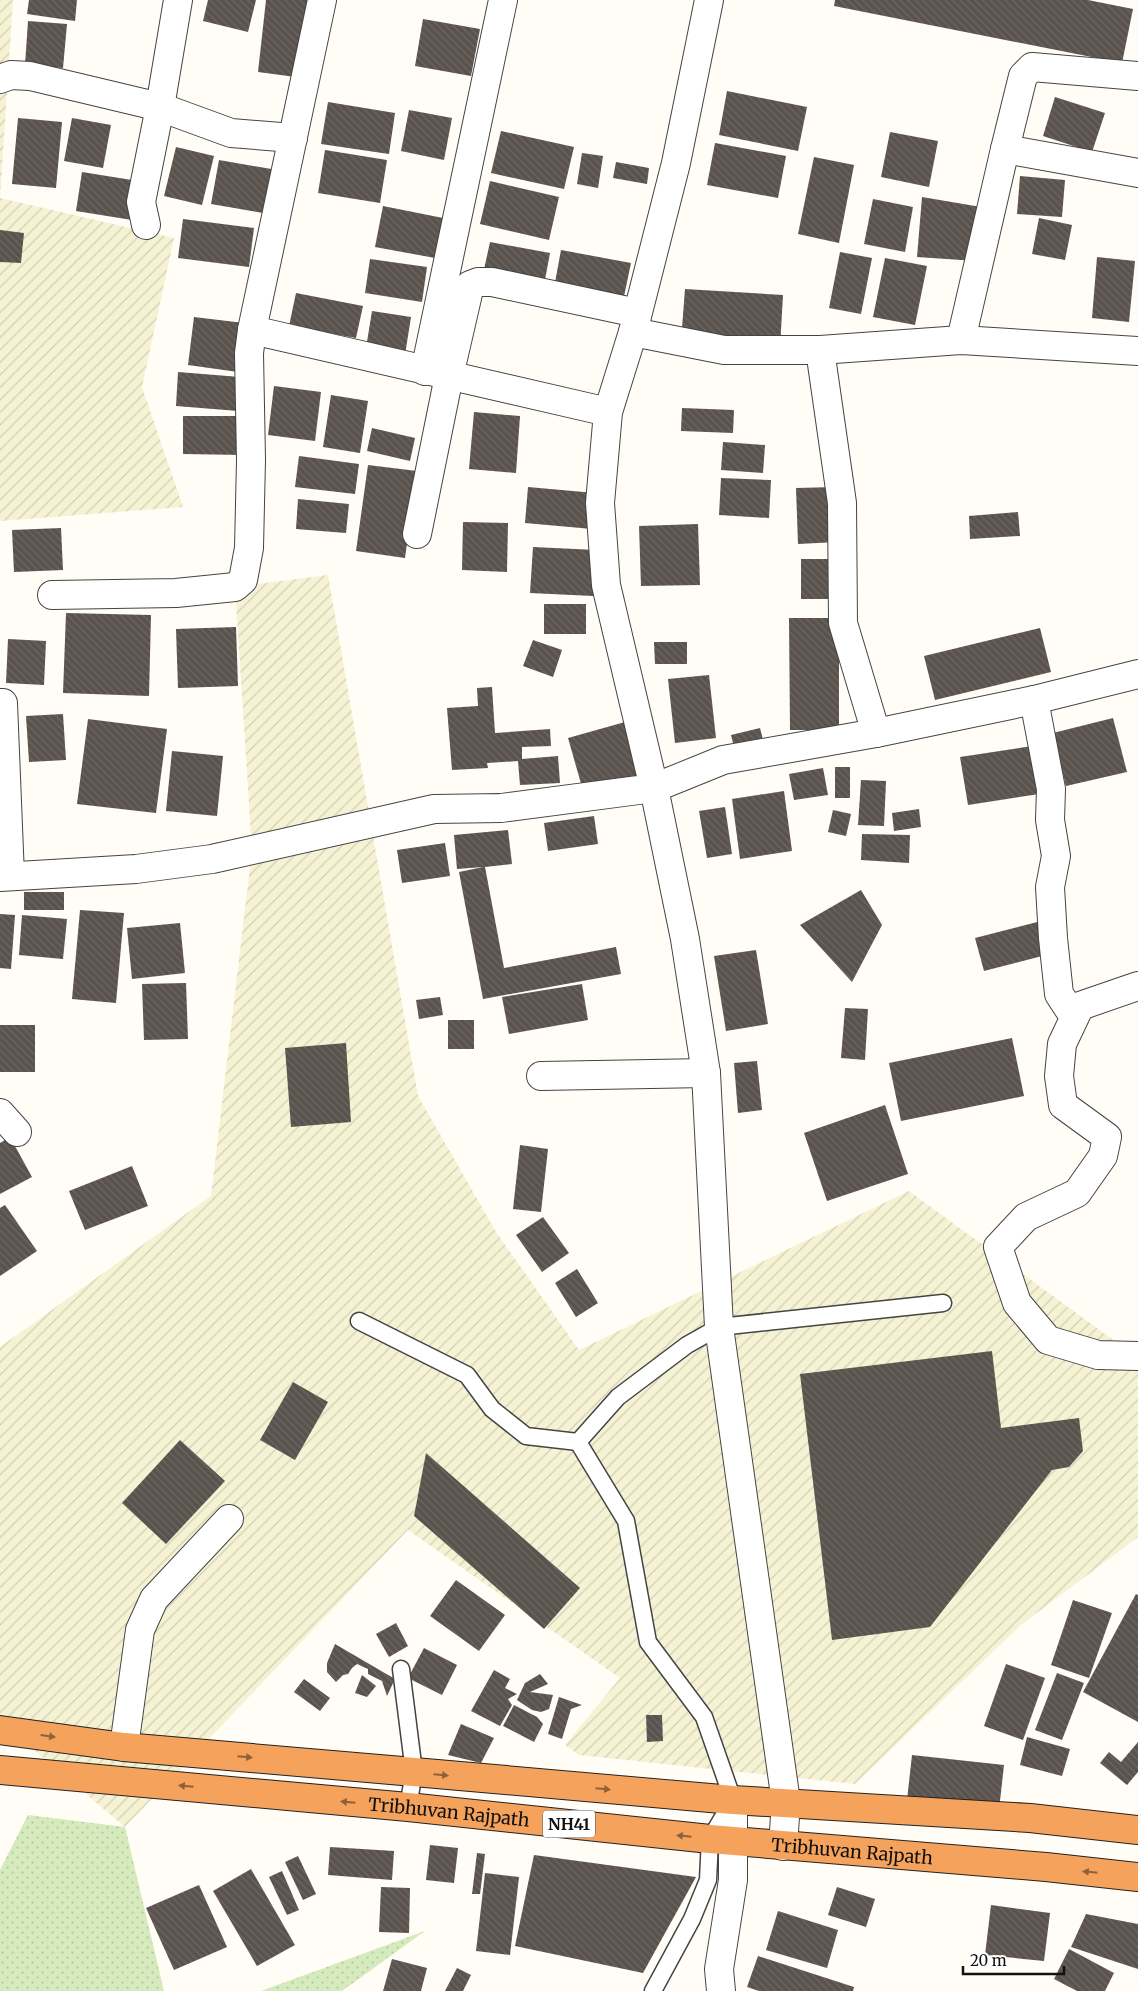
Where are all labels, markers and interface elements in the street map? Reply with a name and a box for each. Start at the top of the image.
one-way arrow [41,1733,57,1741]
one-way arrow [237,1754,253,1762]
one-way arrow [434,1771,450,1779]
one-way arrow [178,1782,194,1790]
one-way arrow [596,1785,612,1793]
street label: Tribhuvan Rajpath [367,1792,531,1831]
one-way arrow [340,1797,356,1805]
road number: NH41 [543,1810,595,1838]
one-way arrow [675,1832,691,1840]
street label: Tribhuvan Rajpath [770,1833,934,1869]
one-way arrow [1081,1868,1097,1876]
scale bar [963,1944,1064,1976]
text: 20 m [970,1951,1007,1970]

